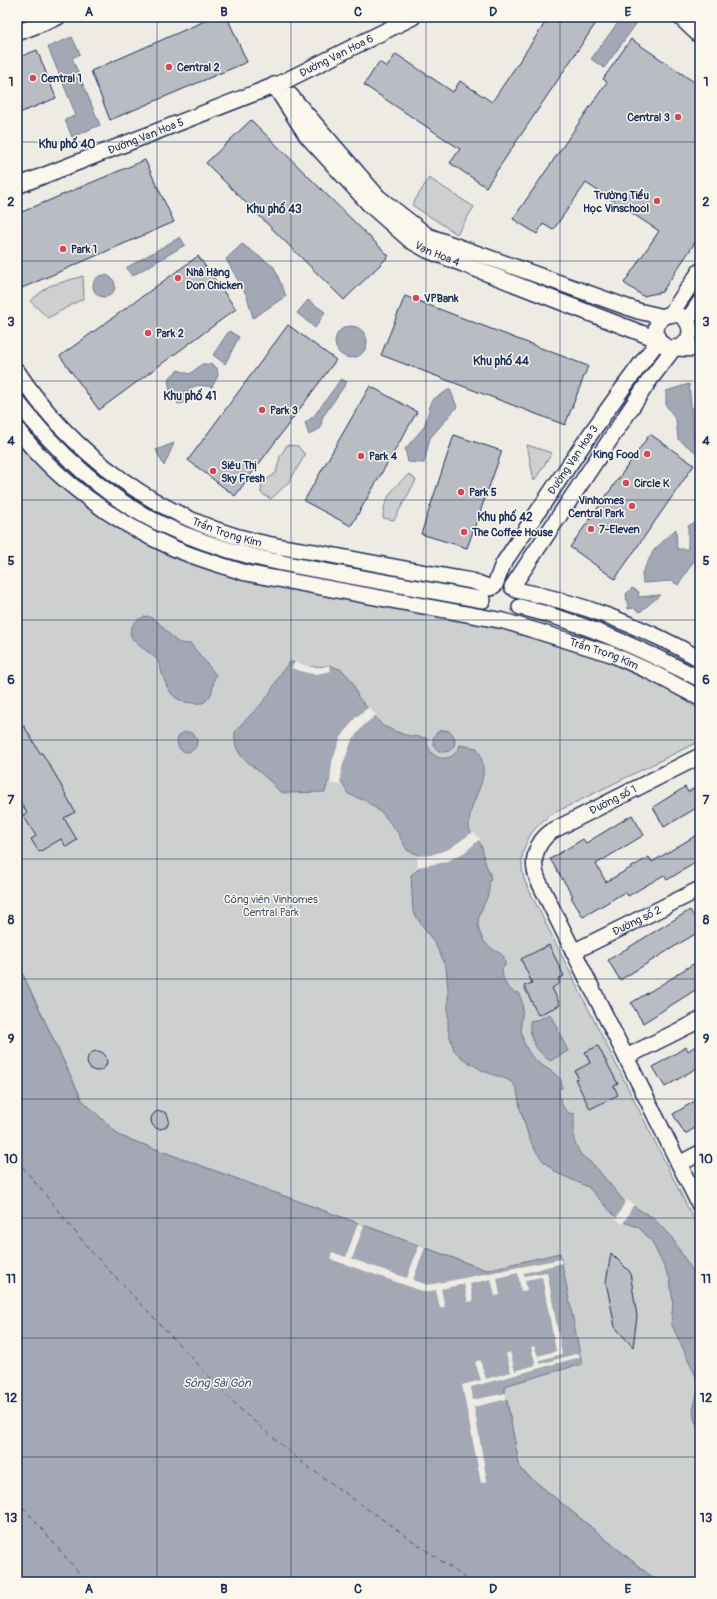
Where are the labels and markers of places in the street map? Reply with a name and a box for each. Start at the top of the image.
place label: Central 2 [177,61,220,74]
marker: Central 2 [164,62,174,72]
place label: Central 1 [41,72,82,85]
marker: Central 1 [28,73,38,83]
place label: Central 3 [627,111,670,124]
marker: Central 3 [673,112,683,122]
place label: Trường Tiểu Học Vinschool [583,188,649,215]
marker: Trường Tiểu Học Vinschool [652,196,662,206]
place label: Park 1 [71,243,97,256]
marker: Park 1 [58,244,68,254]
place label: Nhà Hàng Don Chicken [186,266,243,292]
marker: Nhà Hàng Don Chicken [173,273,183,283]
place label: VPBank [424,292,459,305]
marker: VPBank [411,293,421,303]
place label: Park 2 [156,327,184,340]
marker: Park 2 [143,328,153,338]
place label: Park 3 [270,404,298,417]
marker: Park 3 [257,405,267,415]
place label: King Food [593,448,639,461]
marker: King Food [642,449,652,459]
place label: Park 4 [369,450,398,463]
marker: Park 4 [356,451,366,461]
place label: Siêu Thị Sky Fresh [221,459,265,485]
marker: Siêu Thị Sky Fresh [208,466,218,476]
place label: Circle K [634,477,670,490]
marker: Circle K [621,478,631,488]
place label: Park 5 [469,486,497,499]
marker: Park 5 [456,487,466,497]
place label: Vinhomes Central Park [568,494,624,520]
marker: Vinhomes Central Park [627,501,637,511]
place label: 7-Eleven [599,523,640,536]
marker: 7-Eleven [586,524,596,534]
place label: The Coffee House [471,526,554,539]
marker: The Coffee House [459,527,469,537]

